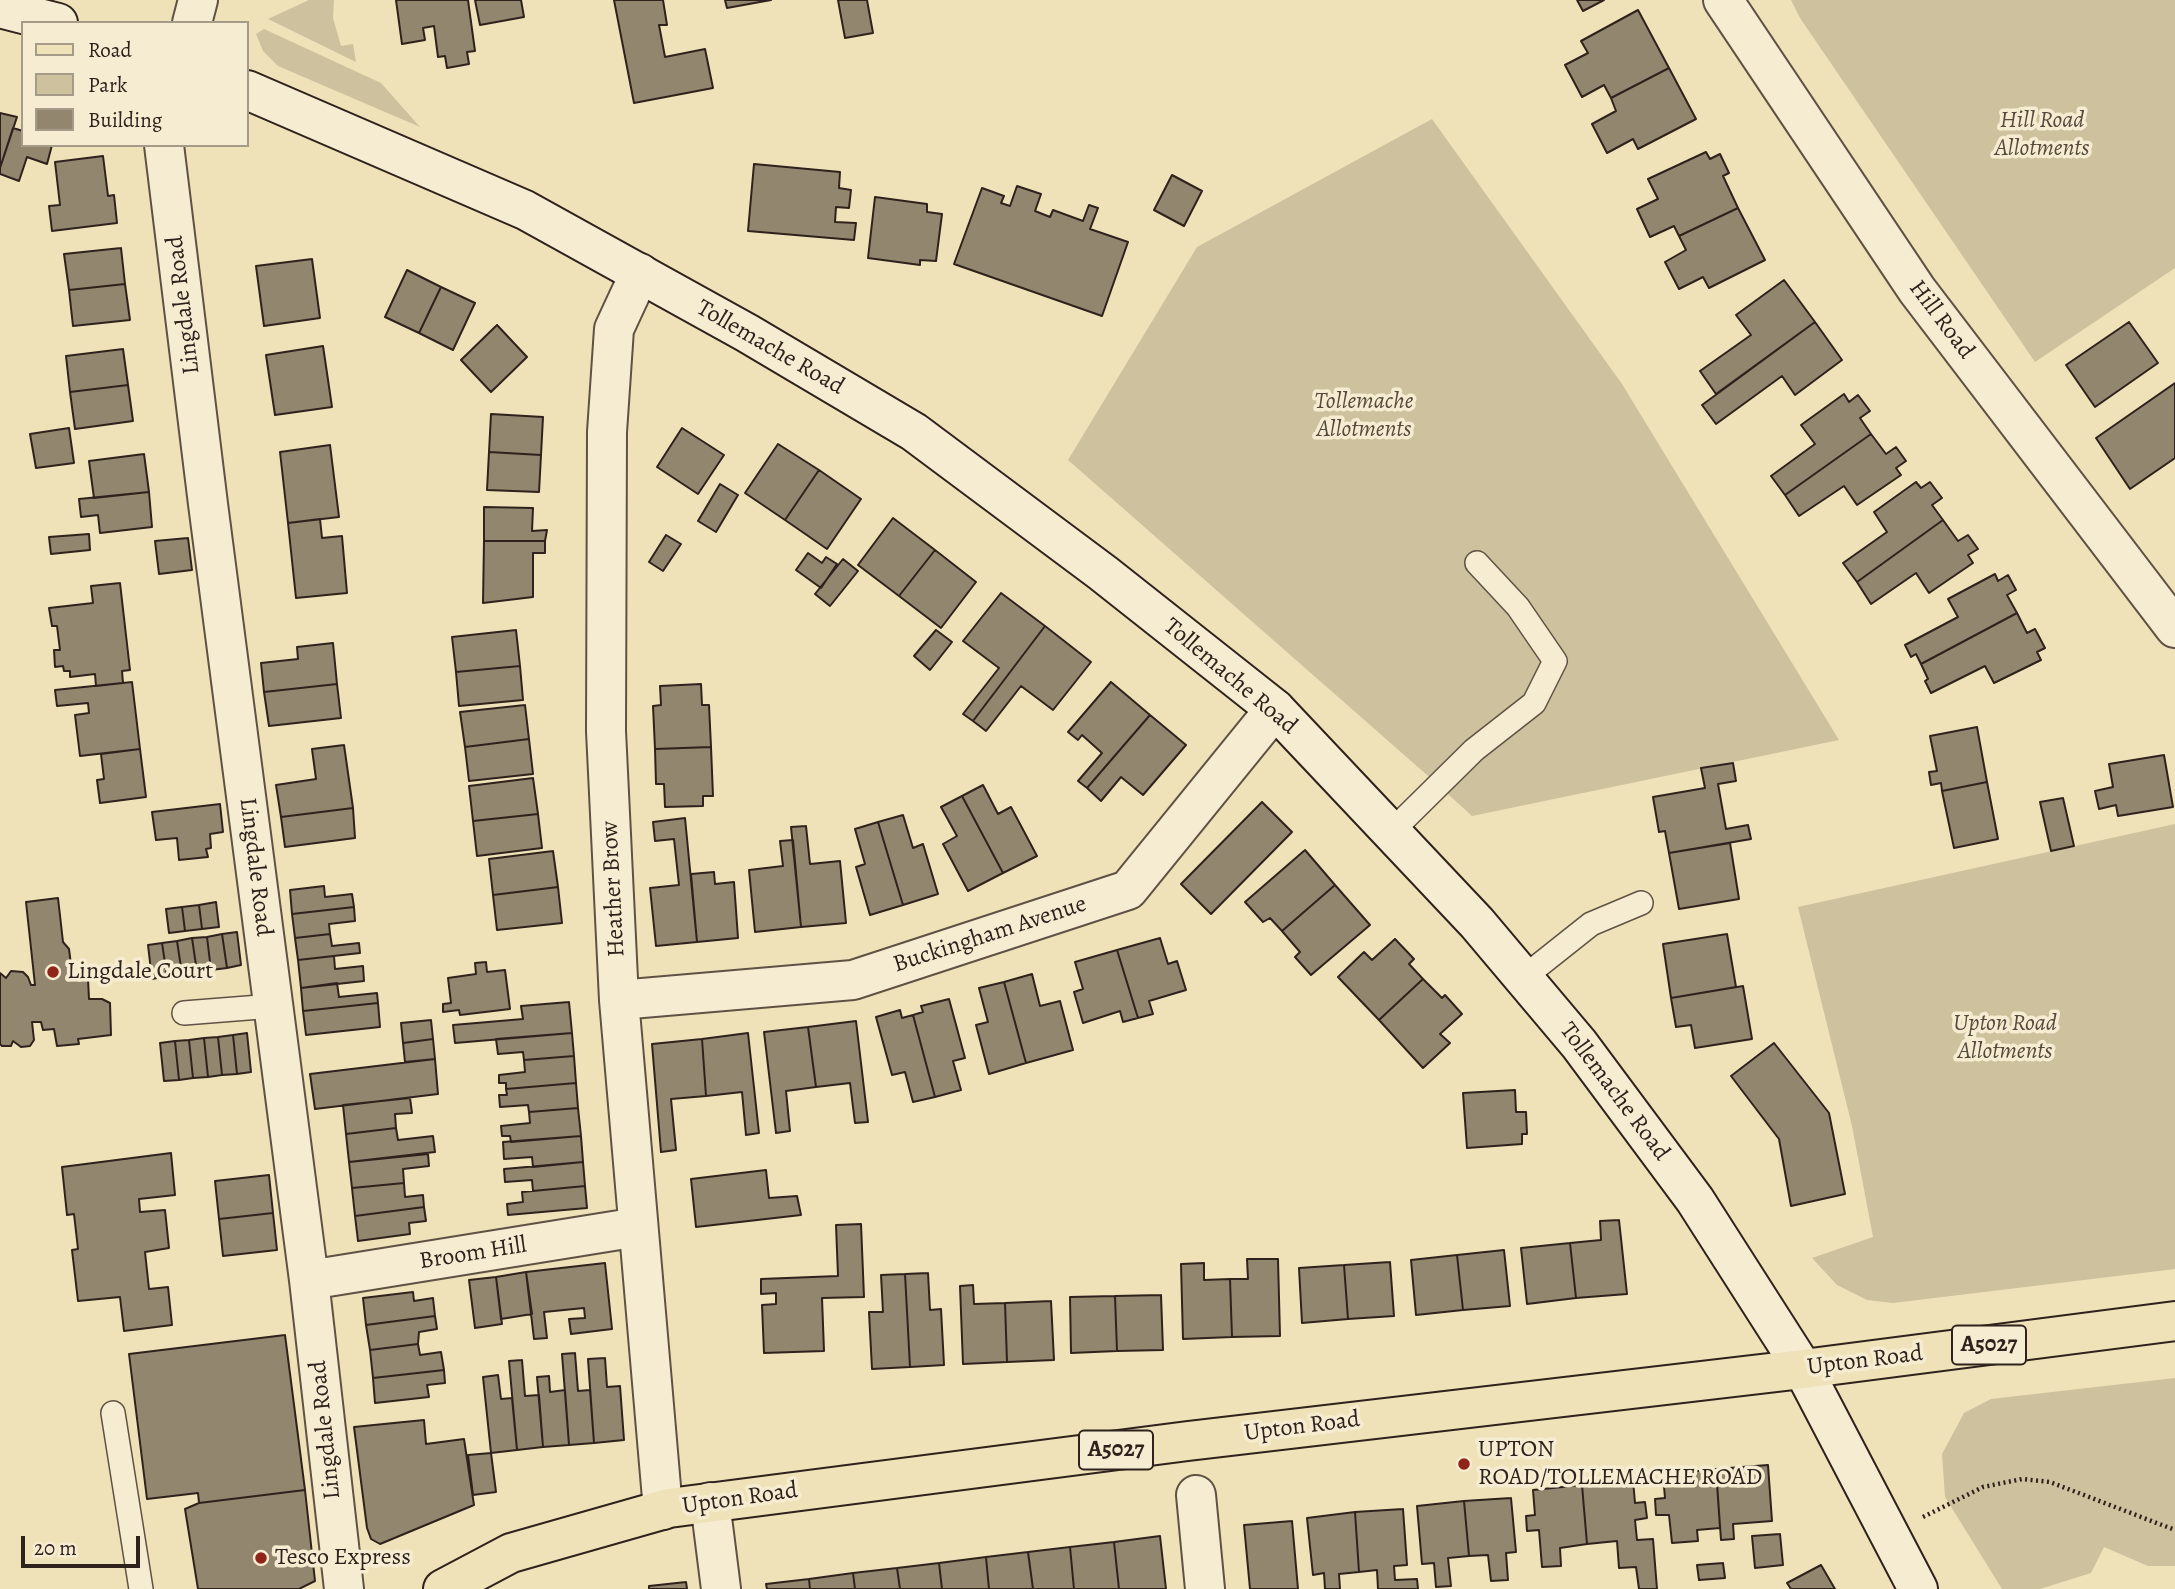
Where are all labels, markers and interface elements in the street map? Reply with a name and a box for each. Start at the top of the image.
legend [21,21,248,147]
text: Road [88,36,132,64]
text: Park [88,71,127,99]
text: Building [88,106,162,134]
park label: Hill Road Allotments [1995,107,2089,163]
street label: Lingdale Road [161,234,207,376]
street label: Hill Road [1902,275,1980,365]
street label: Tollemache Road [691,294,849,402]
park label: Tollemache Allotments [1315,388,1413,444]
street label: Tollemache Road [1157,613,1303,741]
street label: Lingdale Road [232,796,278,938]
street label: Heather Brow [596,820,632,958]
street label: Buckingham Avenue [890,890,1090,980]
place label: Lingdale Court [67,958,213,986]
marker: Lingdale Court [45,964,61,980]
park label: Upton Road Allotments [1953,1010,2057,1066]
street label: Tollemache Road [1553,1017,1675,1167]
street label: Broom Hill [417,1231,529,1277]
road number: A5027 [1952,1326,2026,1364]
street label: Upton Road [1806,1340,1924,1382]
street label: Lingdale Road [304,1359,348,1501]
street label: Upton Road [1243,1406,1361,1448]
road number: A5027 [1079,1430,1153,1470]
place label: UPTON ROAD/TOLLEMACHE ROAD [1478,1436,1762,1492]
marker: UPTON ROAD/TOLLEMACHE ROAD [1456,1456,1472,1472]
street label: Upton Road [680,1477,800,1521]
scale bar [24,1522,144,1566]
text: 20 m [34,1534,77,1562]
place label: Tesco Express [275,1544,411,1572]
marker: Tesco Express [253,1550,269,1566]

